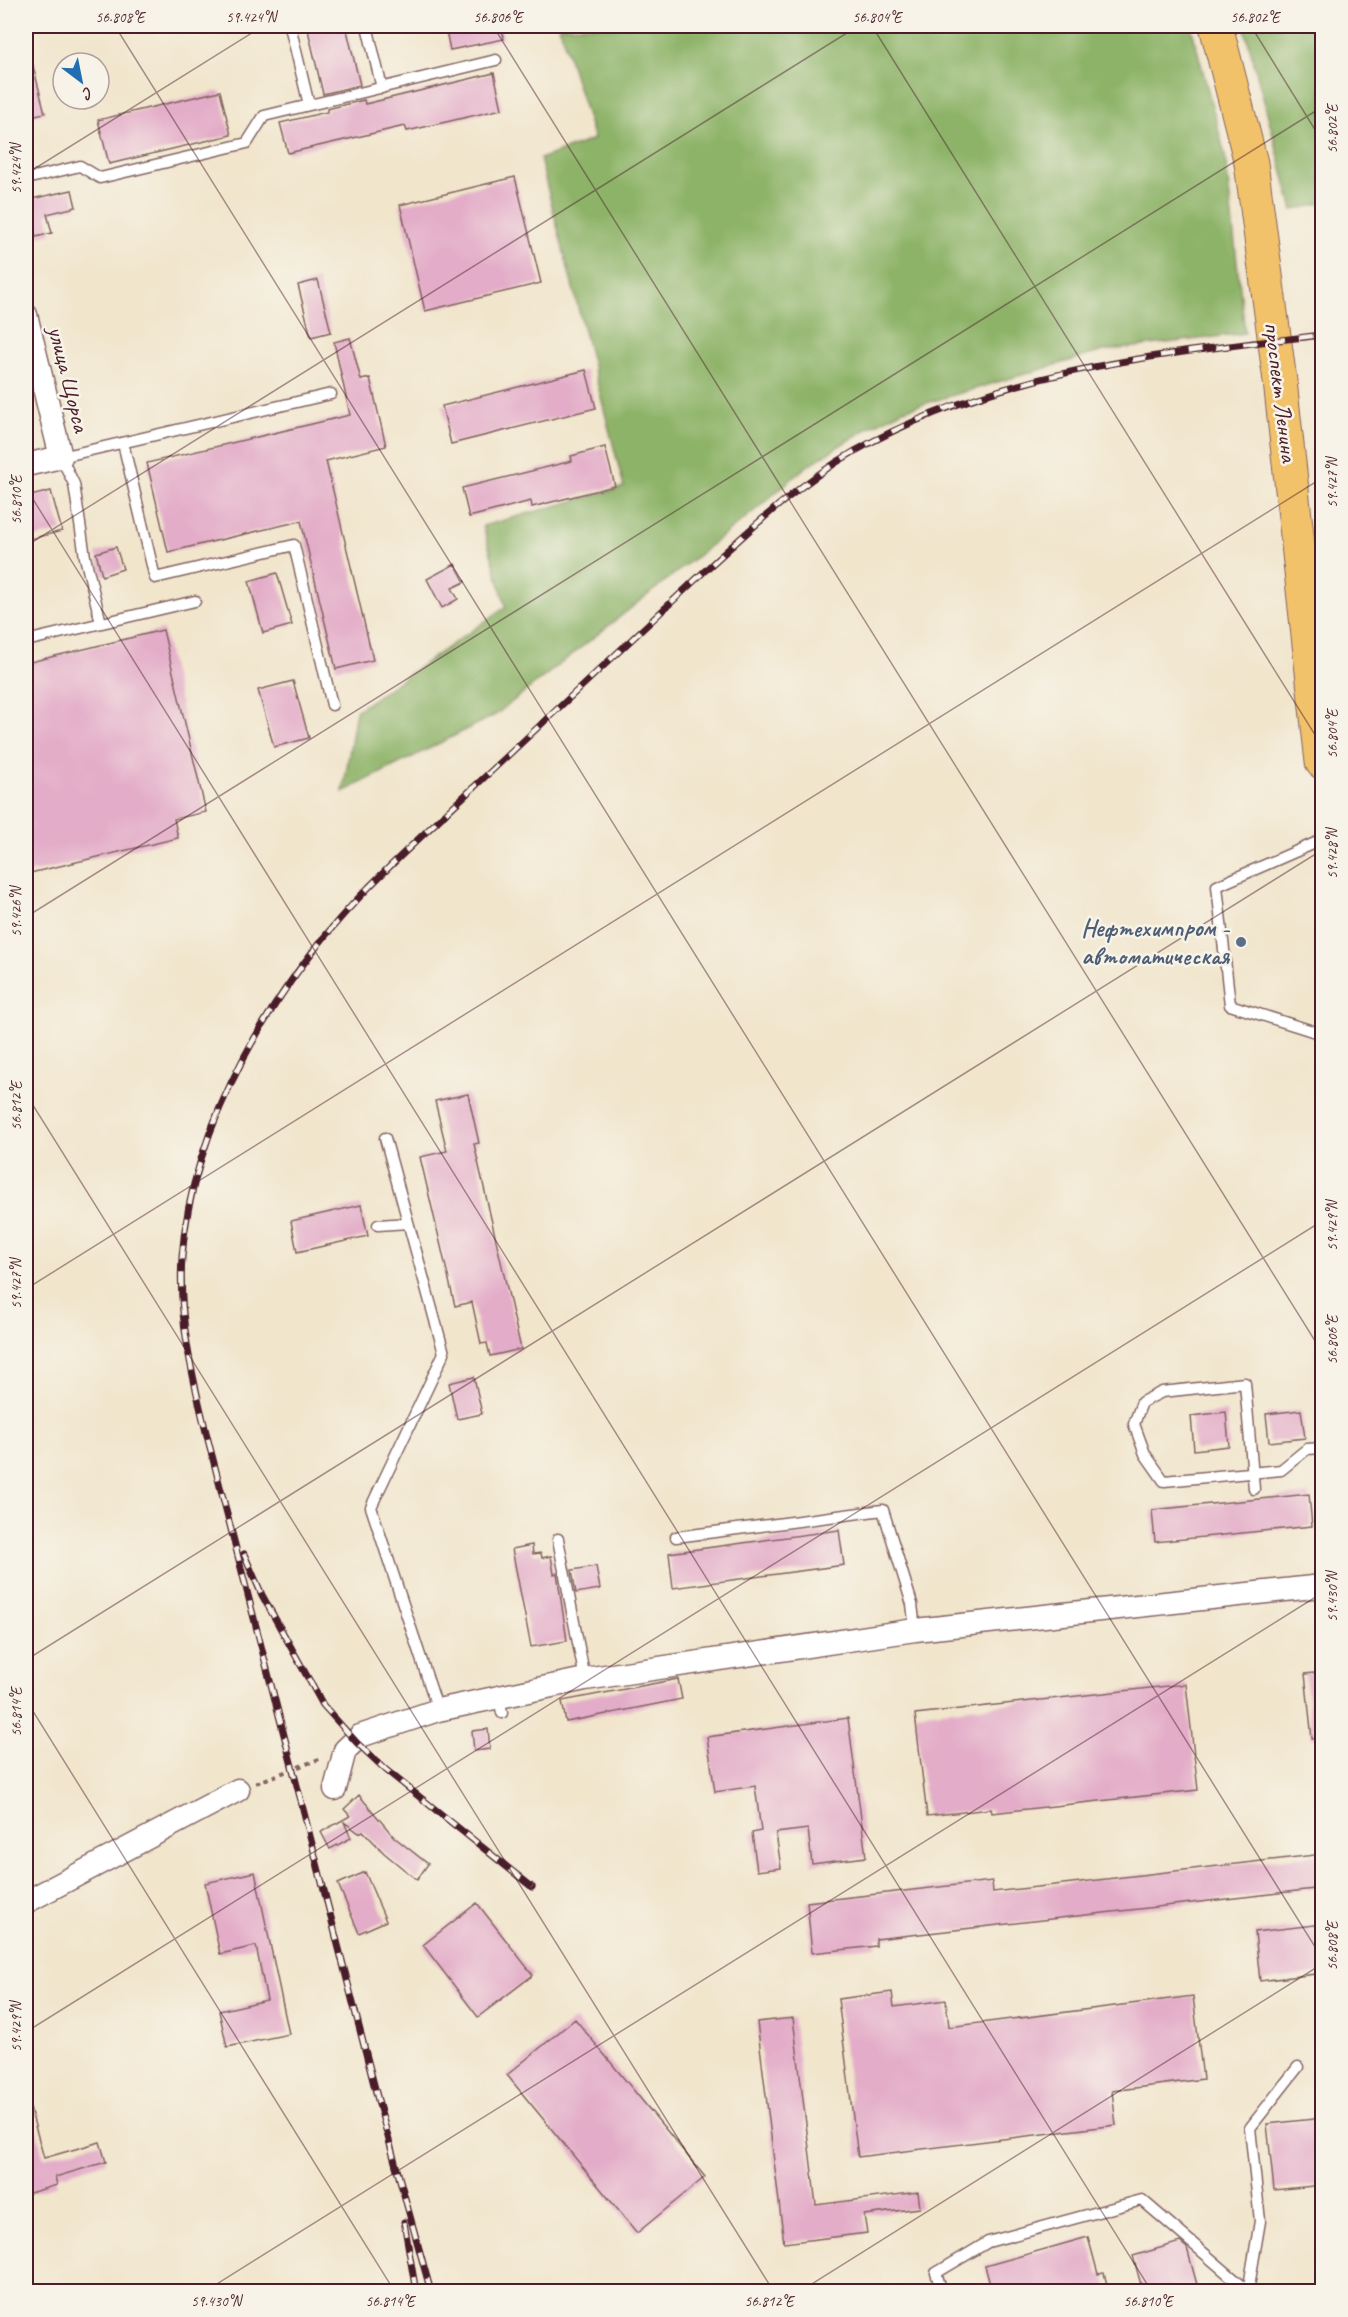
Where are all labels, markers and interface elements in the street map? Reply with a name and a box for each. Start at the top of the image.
text: 56.808°E [96,8,147,27]
text: 59.424°N [226,8,279,27]
text: 56.806°E [474,8,525,27]
text: 56.804°E [853,8,904,27]
text: 56.802°E [1231,8,1282,27]
north arrow [51,51,111,111]
text: С [78,82,97,105]
text: 56.802°E [1323,102,1342,153]
text: 59.424°N [7,141,26,194]
street label: проспект Ленина [1258,320,1305,465]
street label: улица Щорса [41,321,97,436]
text: 59.427°N [1323,455,1342,508]
text: 56.810°E [7,473,26,524]
text: 56.804°E [1323,707,1342,758]
text: 59.428°N [1323,826,1342,879]
text: 59.426°N [7,884,26,937]
place label: Нефтехимпром - автоматическая [1081,913,1230,971]
marker: Нефтехимпром - автоматическая [1234,935,1248,949]
text: 56.812°E [7,1079,26,1130]
text: 59.429°N [1323,1198,1342,1251]
text: 59.427°N [7,1256,26,1309]
text: 56.806°E [1323,1313,1342,1364]
text: 59.430°N [1323,1569,1342,1622]
text: 56.814°E [7,1685,26,1736]
text: 56.808°E [1323,1919,1342,1970]
text: 59.429°N [7,1999,26,2052]
text: 59.430°N [191,2292,244,2311]
text: 56.814°E [366,2292,417,2311]
text: 56.812°E [745,2292,796,2311]
text: 56.810°E [1124,2292,1175,2311]

